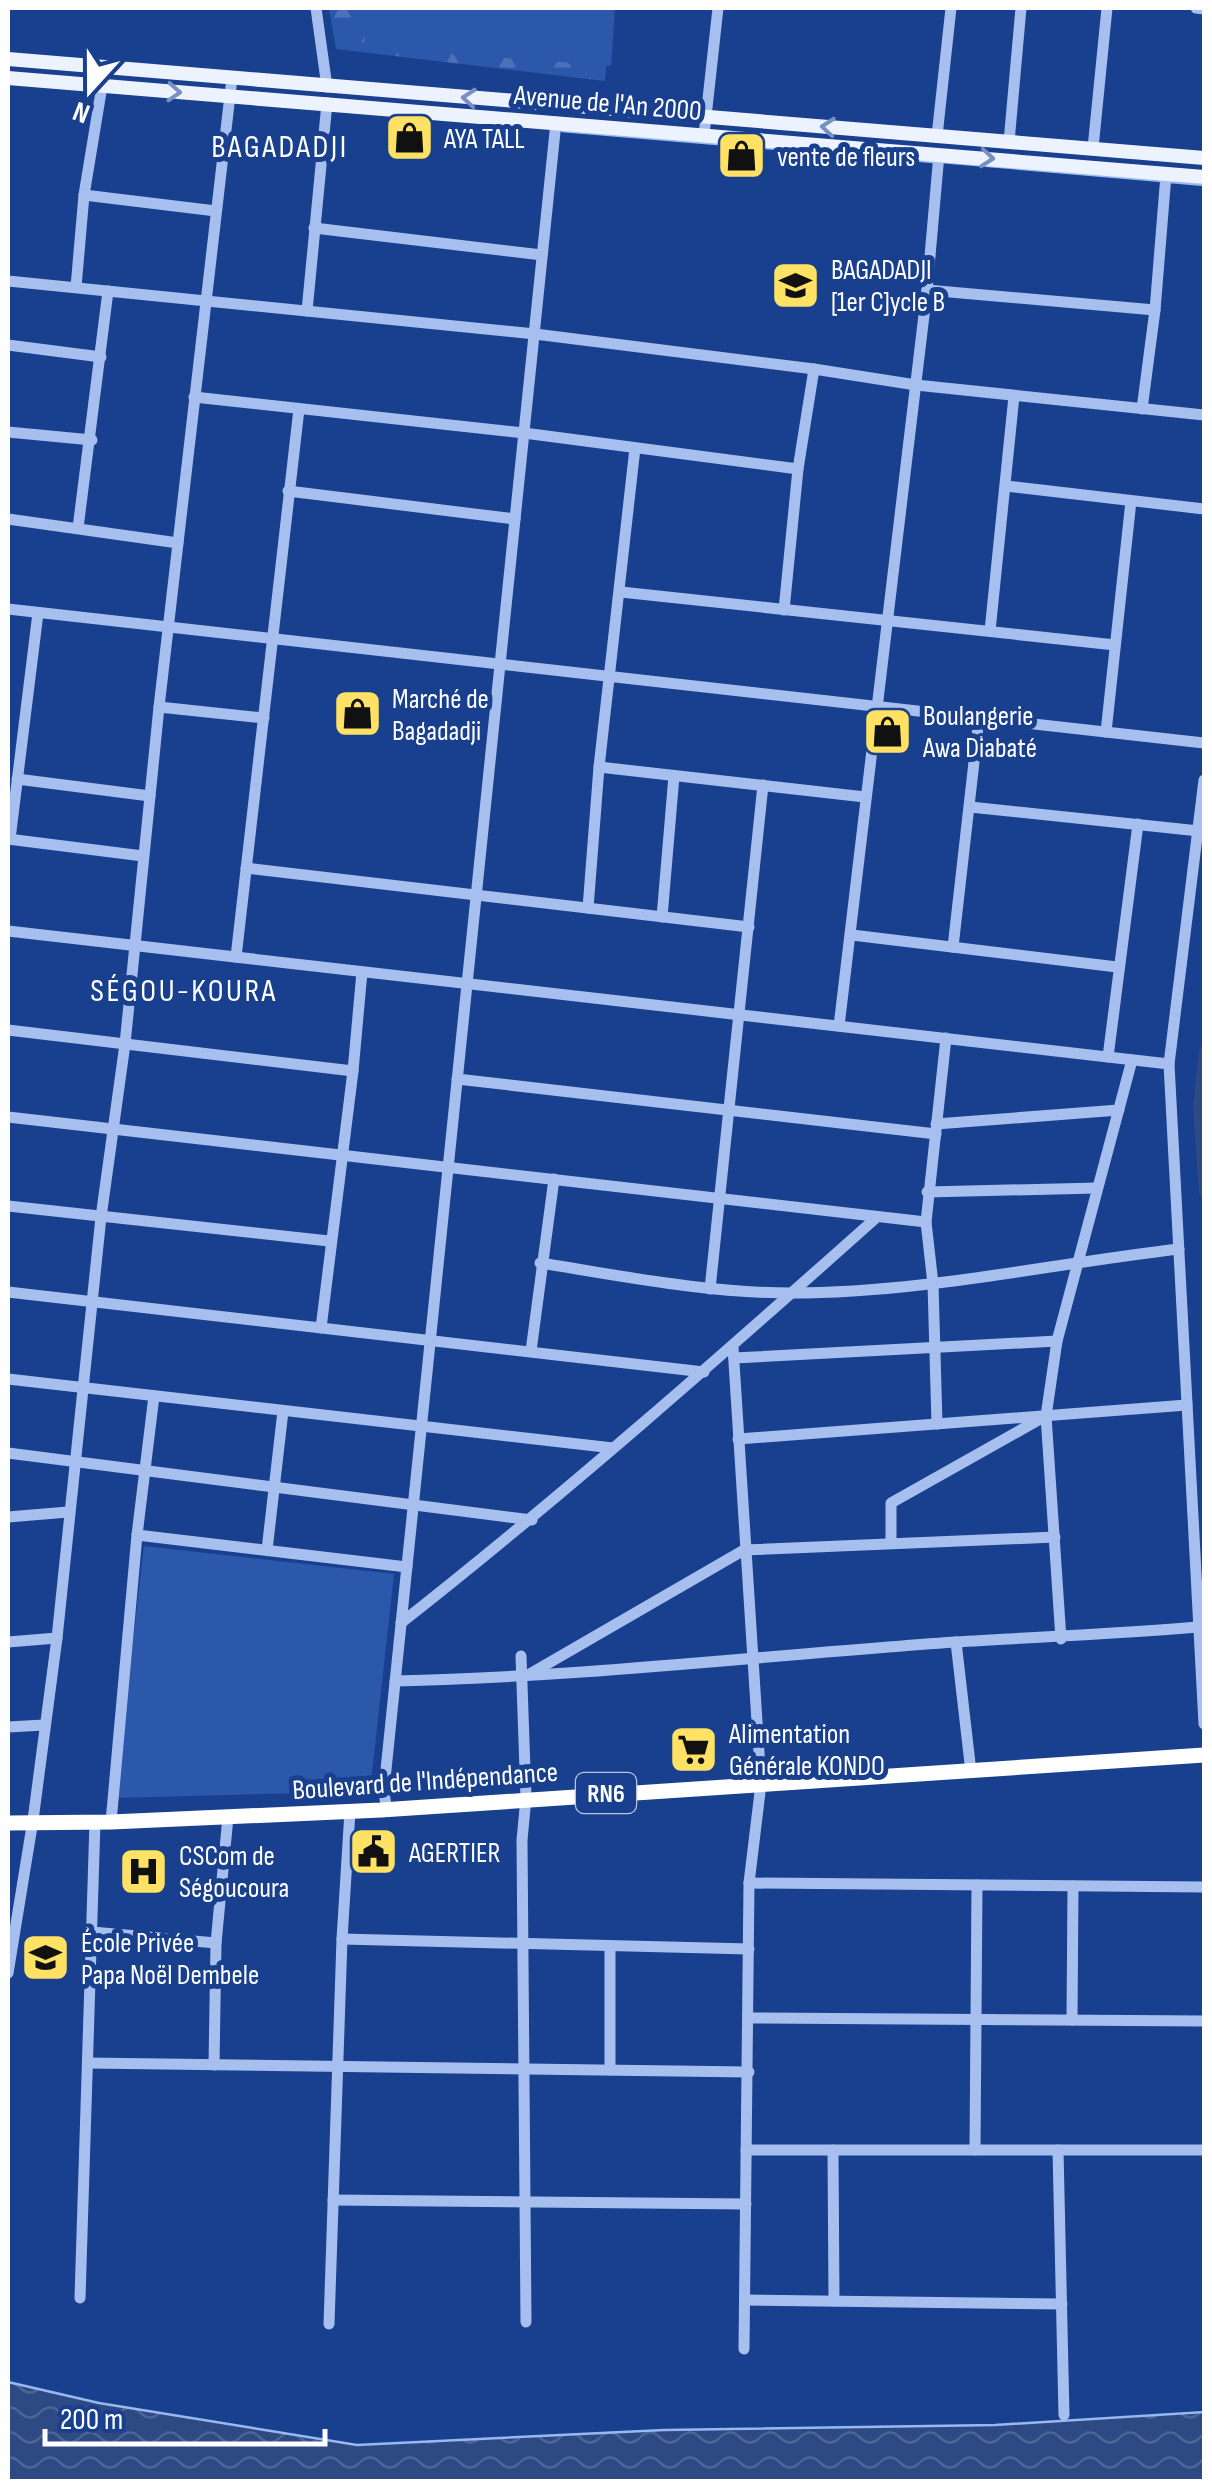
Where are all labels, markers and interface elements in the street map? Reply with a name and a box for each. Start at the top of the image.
north arrow [40,40,140,140]
street label: Avenue de l'An 2000 [512,79,703,128]
one-way arrow [167,81,183,102]
one-way arrow [461,88,477,110]
text: N [69,94,94,130]
shop icon: AYA TALL [383,112,435,164]
one-way arrow [820,117,836,138]
place label: AYA TALL [443,123,525,156]
district label: BAGADADJI [211,128,349,167]
shop icon: vente de fleurs [716,130,768,182]
place label: vente de fleurs [777,141,915,174]
one-way arrow [979,147,995,169]
place label: BAGADADJI [1er C]ycle B [831,254,945,319]
school or university icon: BAGADADJI [1er C]ycle B [770,259,822,311]
place label: Marché de Bagadadji [392,683,489,748]
shop icon: Marché de Bagadadji [331,688,383,740]
place label: Boulangerie Awa Diabaté [922,700,1037,765]
shop icon: Boulangerie Awa Diabaté [862,705,914,757]
district label: SÉGOU-KOURA [90,972,278,1011]
place label: Alimentation Générale KONDO [728,1718,885,1783]
supermarket icon: Alimentation Générale KONDO [668,1723,720,1775]
street label: Boulevard de l'Indépendance [291,1756,559,1807]
road number: RN6 [576,1773,636,1813]
public building icon: AGERTIER [348,1826,400,1878]
place label: AGERTIER [408,1837,500,1870]
place label: CSCom de Ségoucoura [179,1840,289,1905]
hospital icon: CSCom de Ségoucoura [118,1845,170,1897]
place label: École Privée Papa Noël Dembele [81,1927,259,1992]
school or university icon: École Privée Papa Noël Dembele [20,1932,72,1984]
scale bar [45,2384,325,2446]
text: 200 m [60,2402,123,2438]

